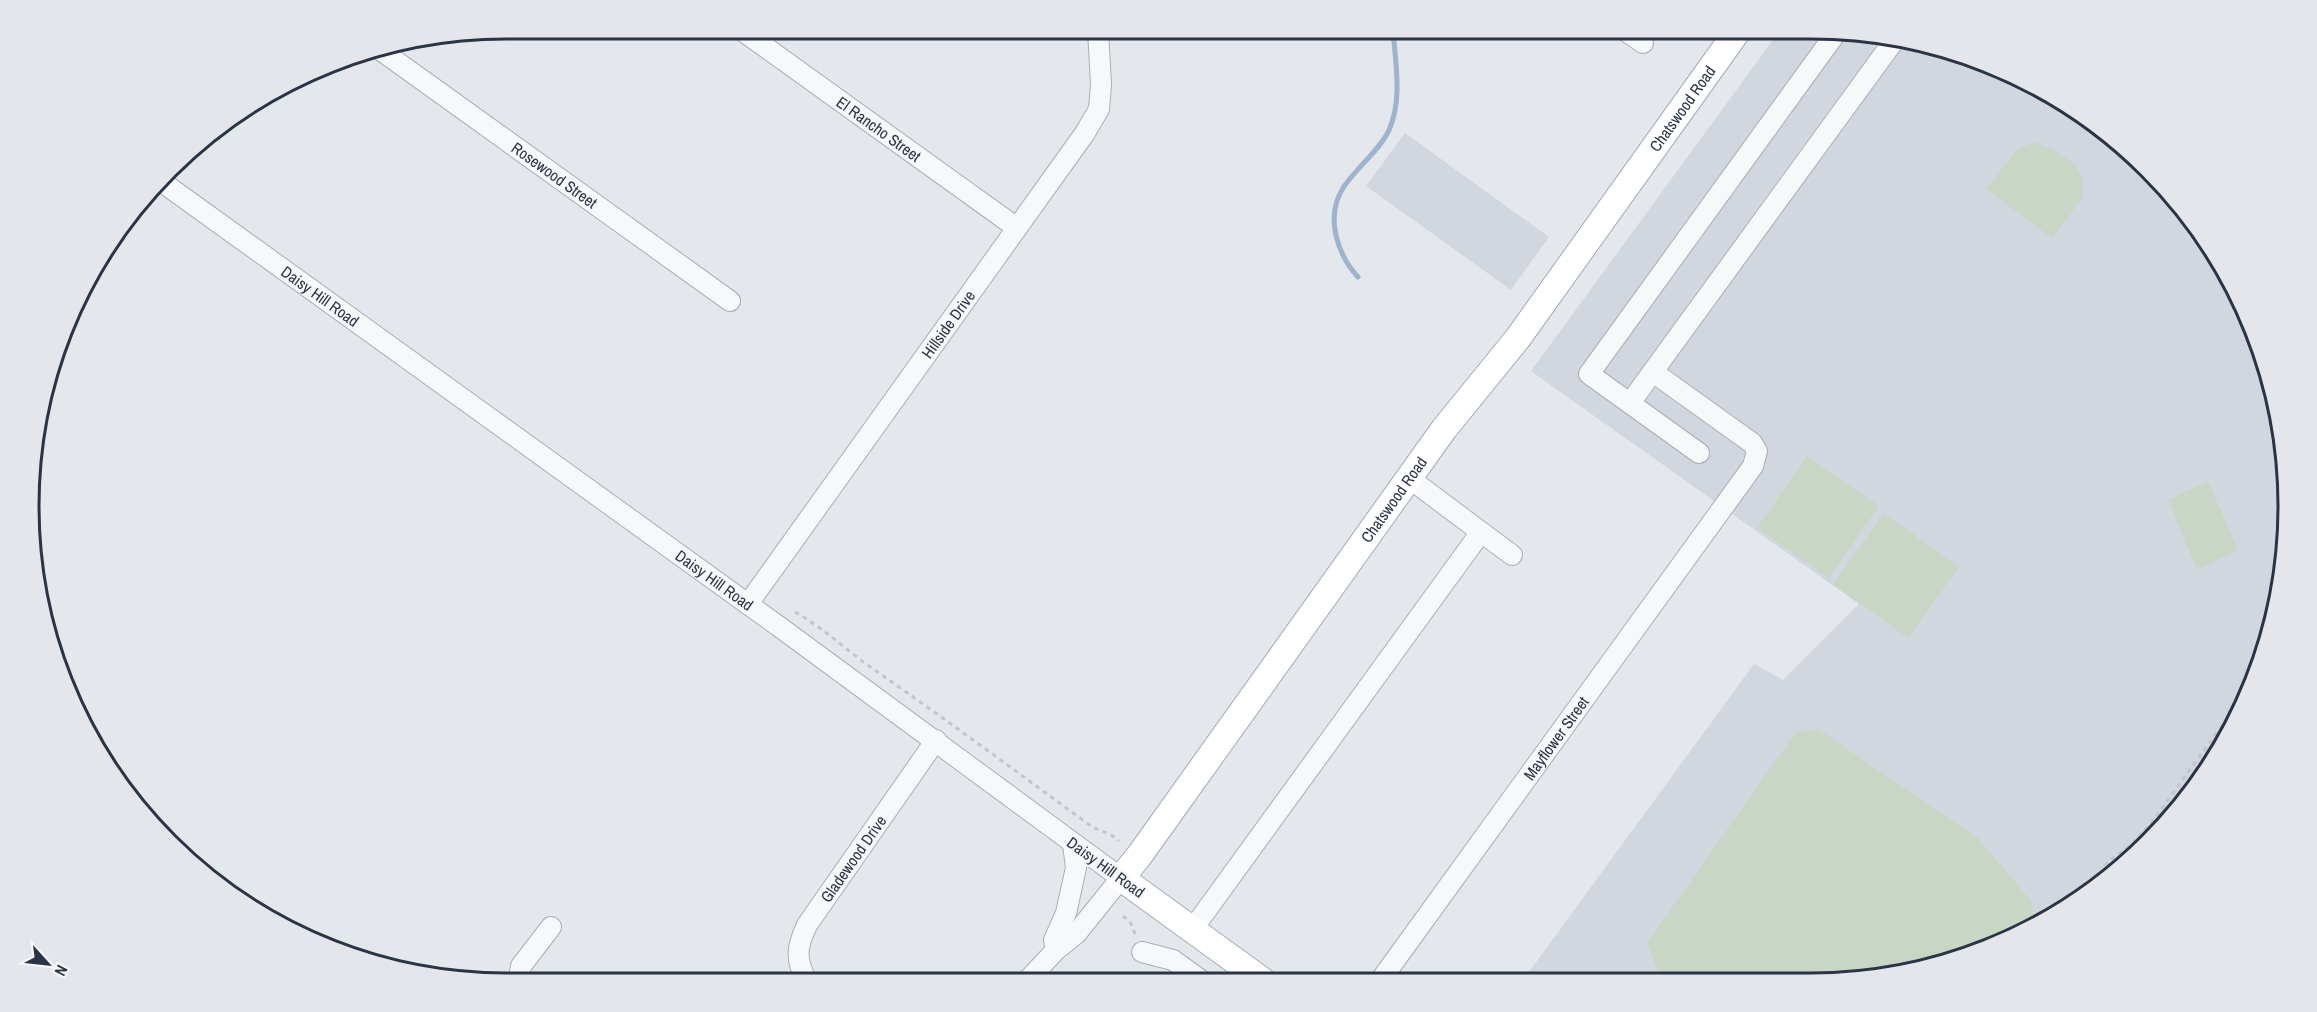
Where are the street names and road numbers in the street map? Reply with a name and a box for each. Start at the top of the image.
street label: Chatswood Road [1644,61,1720,156]
street label: El Rancho Street [832,91,926,167]
street label: Rosewood Street [507,137,602,213]
street label: Daisy Hill Road [277,260,364,332]
street label: Hillside Drive [916,286,980,363]
street label: Chatswood Road [1355,452,1432,547]
street label: Daisy Hill Road [671,545,758,616]
street label: Mayflower Street [1518,691,1594,784]
street label: Gladewood Drive [815,811,891,907]
street label: Daisy Hill Road [1063,831,1149,903]

